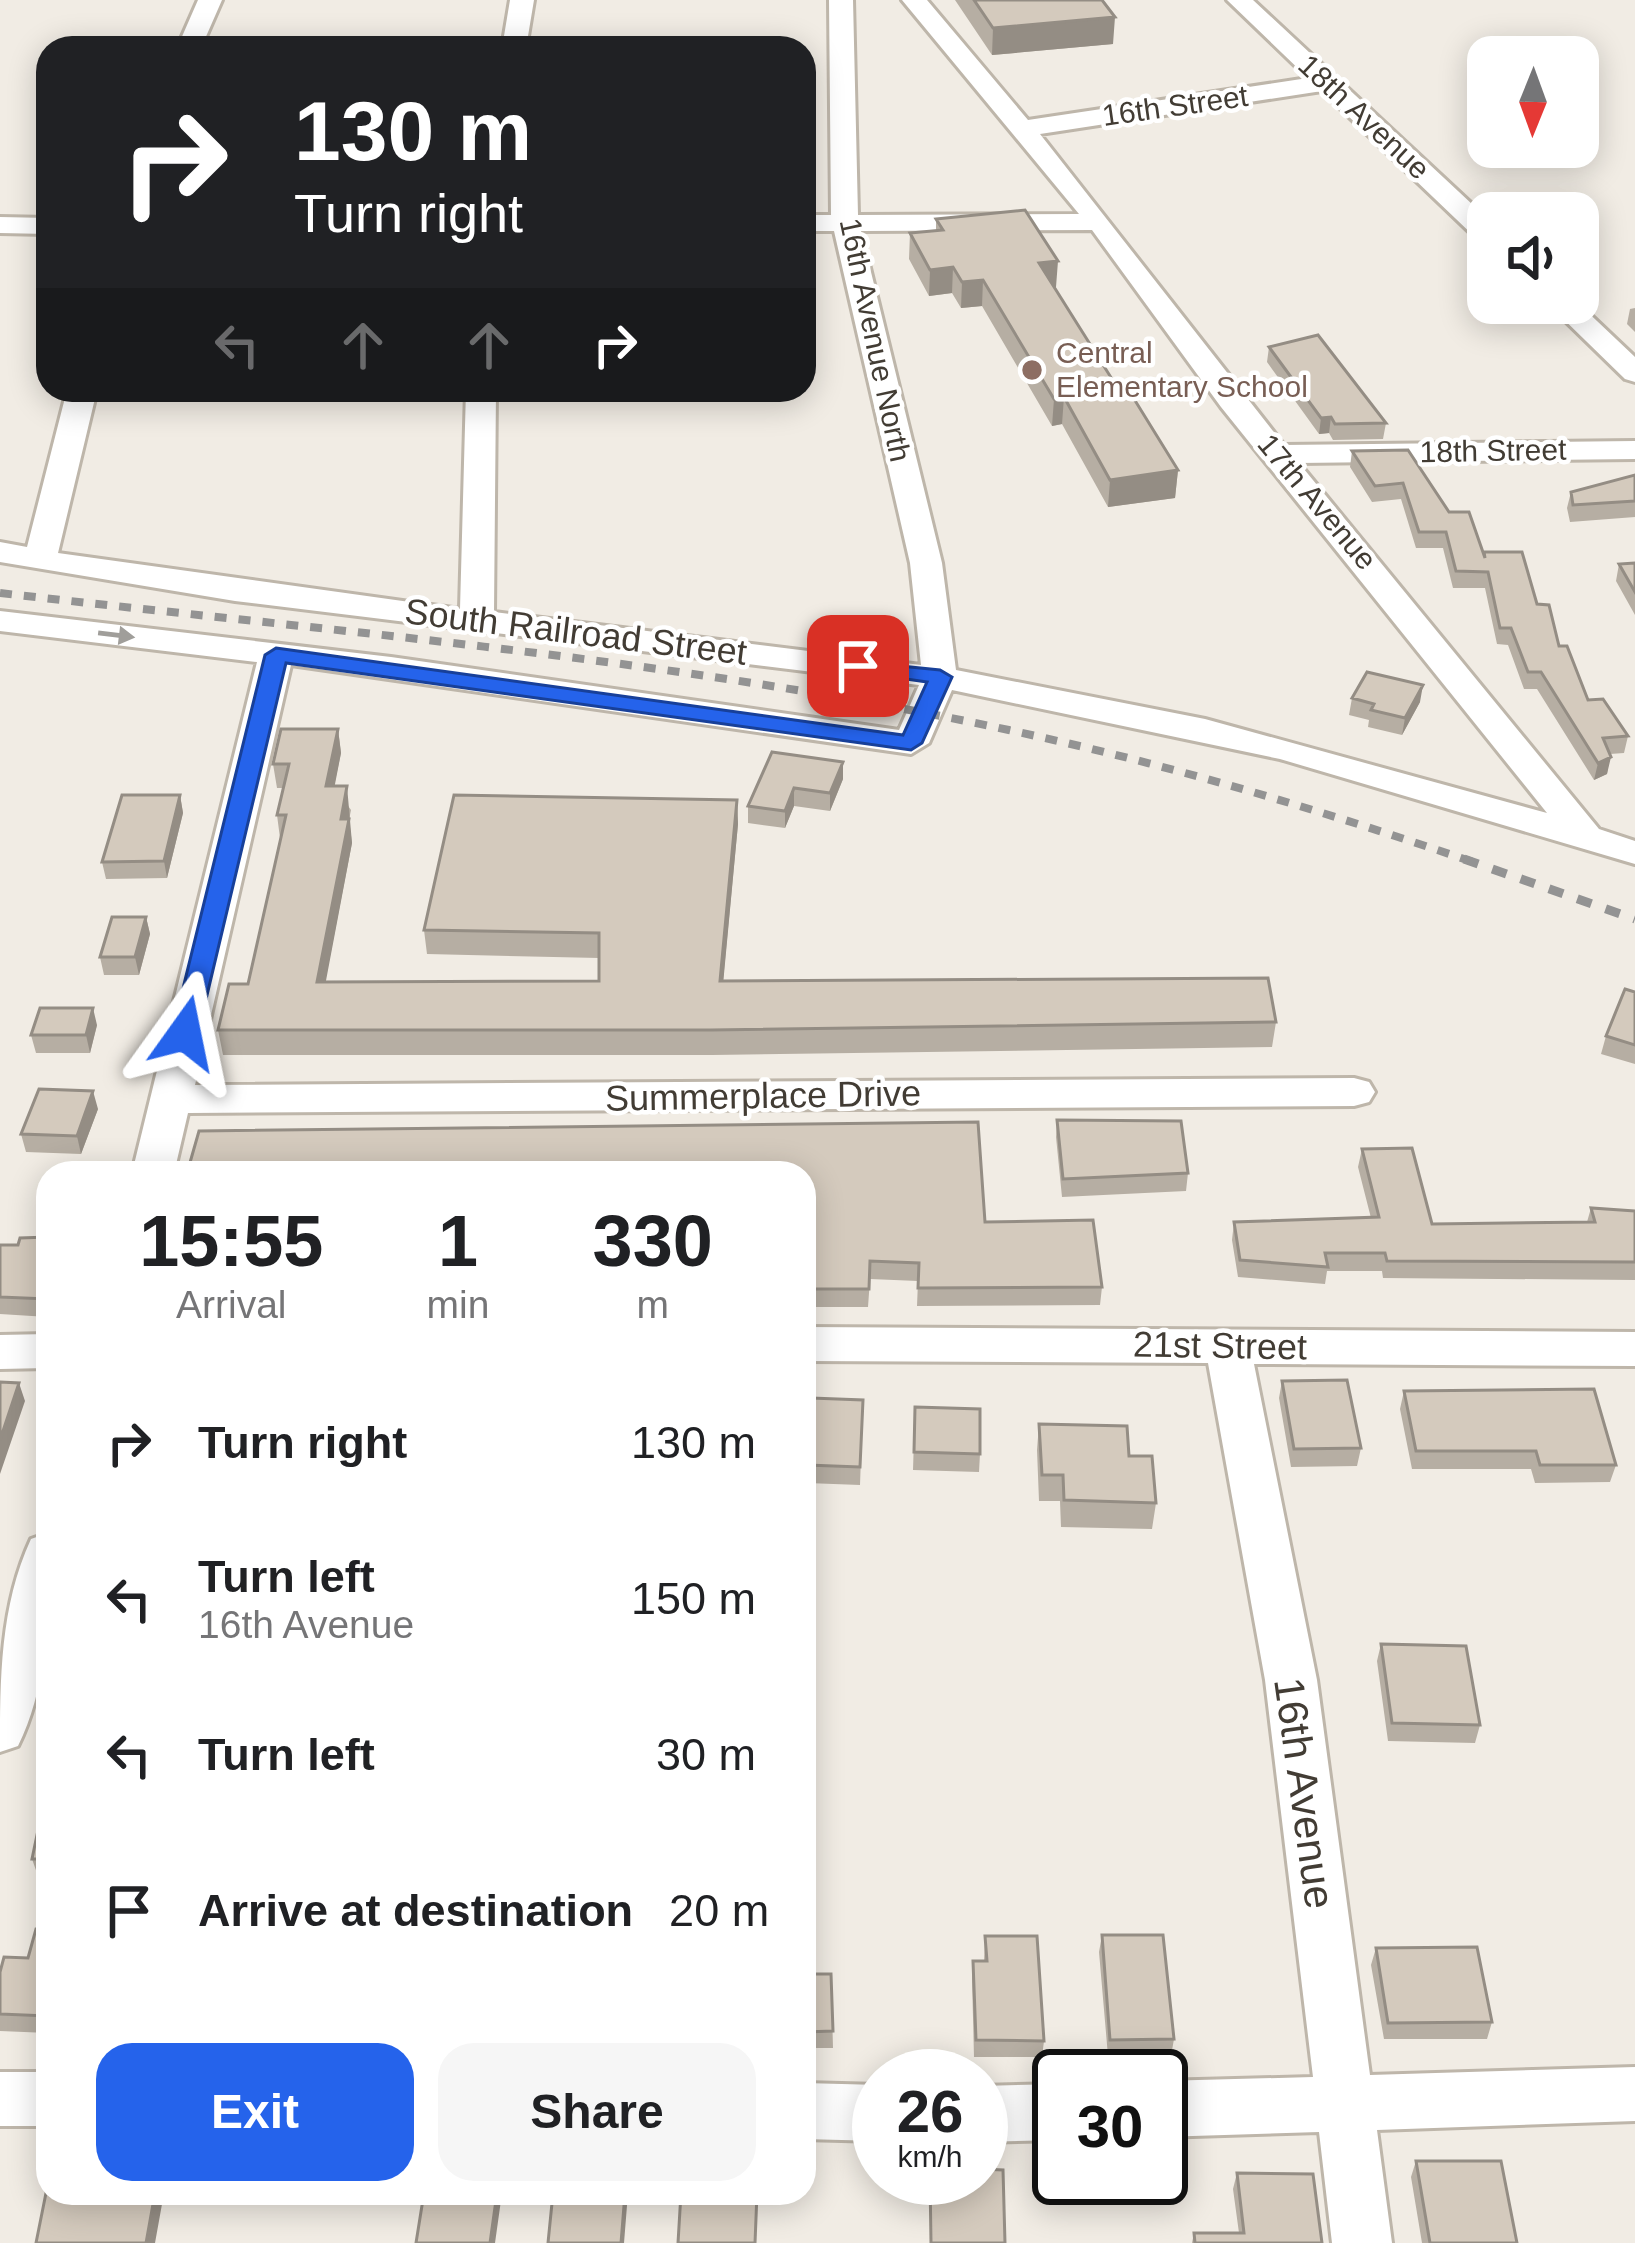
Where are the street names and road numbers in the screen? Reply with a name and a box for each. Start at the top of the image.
street label: 18th Avenue [1292,48,1436,185]
street label: 16th Street [1100,79,1251,132]
street label: 16th Avenue North [834,215,917,465]
street label: 17th Avenue [1251,427,1383,576]
street label: 18th Street [1419,433,1567,468]
street label: South Railroad Street [403,590,749,673]
street label: Summerplace Drive [605,1072,921,1119]
street label: 21st Street [1133,1323,1307,1368]
street label: 16th Avenue [1265,1675,1344,1912]

